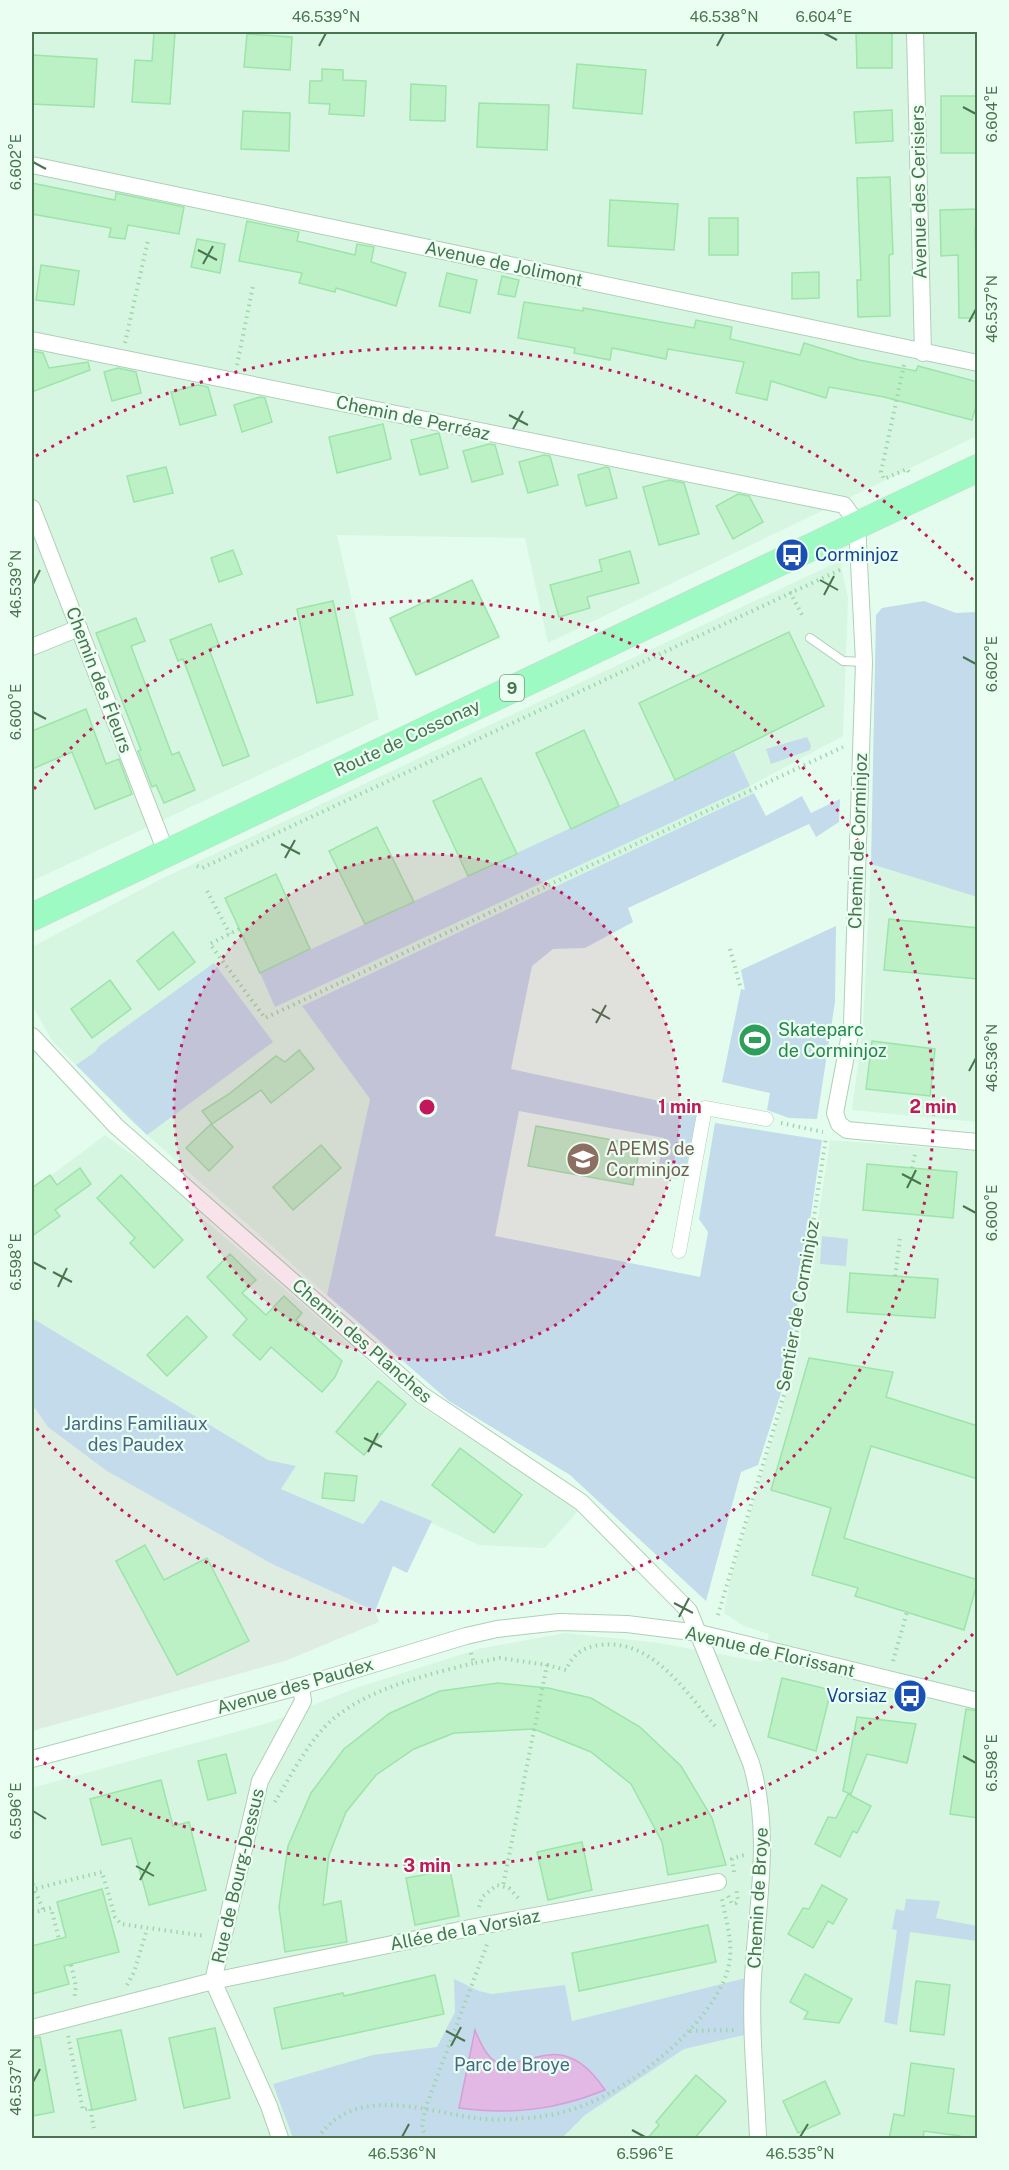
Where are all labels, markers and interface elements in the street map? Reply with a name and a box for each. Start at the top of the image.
text: 46.539°N [292,8,360,25]
text: 46.538°N [689,8,759,25]
text: 6.604°E [796,8,852,25]
text: 6.604°E [983,86,1000,142]
street label: Avenue des Cerisiers [906,105,931,279]
text: 6.602°E [7,134,24,190]
street label: Avenue de Jolimont [423,237,585,291]
text: 46.537°N [983,275,1000,343]
street label: Chemin de Perréaz [334,391,492,444]
bus stop icon: Corminjoz [774,537,810,573]
place label: Corminjoz [815,544,898,565]
text: 46.539°N [7,550,24,618]
street label: Chemin des Fleurs [62,604,137,756]
text: 6.602°E [983,636,1000,692]
road number: 9 [500,675,524,701]
text: 6.600°E [7,684,24,740]
street label: Route de Cossonay [330,694,484,781]
street label: Chemin de Corminjoz [844,753,871,929]
place label: Skateparc de Corminjoz [778,1019,887,1061]
sports icon: Skateparc de Corminjoz [737,1022,773,1058]
text: 46.536°N [983,1024,1000,1092]
text: 1 min [658,1096,702,1117]
text: 2 min [909,1096,957,1117]
centre of rings [417,1097,437,1117]
place label: APEMS de Corminjoz [606,1138,695,1180]
school or university icon: APEMS de Corminjoz [565,1141,601,1177]
text: 6.600°E [983,1185,1000,1241]
street label: Sentier de Corminjoz [772,1219,823,1393]
text: 6.598°E [7,1233,24,1291]
street label: Chemin des Planches [288,1274,437,1407]
park label: Jardins Familiaux des Paudex [64,1413,208,1455]
street label: Avenue de Florissant [683,1622,857,1681]
street label: Avenue des Paudex [214,1653,376,1718]
bus stop icon: Vorsiaz [892,1678,928,1714]
place label: Vorsiaz [826,1685,887,1706]
text: 6.598°E [983,1734,1000,1792]
text: 6.596°E [7,1782,24,1840]
street label: Rue de Bourg-Dessus [207,1786,268,1966]
street label: Chemin de Broye [743,1827,772,1969]
text: 3 min [403,1855,451,1876]
street label: Allée de la Vorsiaz [388,1905,542,1954]
text: 46.537°N [7,2048,24,2116]
park label: Parc de Broye [454,2054,570,2075]
text: 46.536°N [368,2145,436,2162]
text: 6.596°E [616,2145,674,2162]
text: 46.535°N [765,2145,835,2162]

